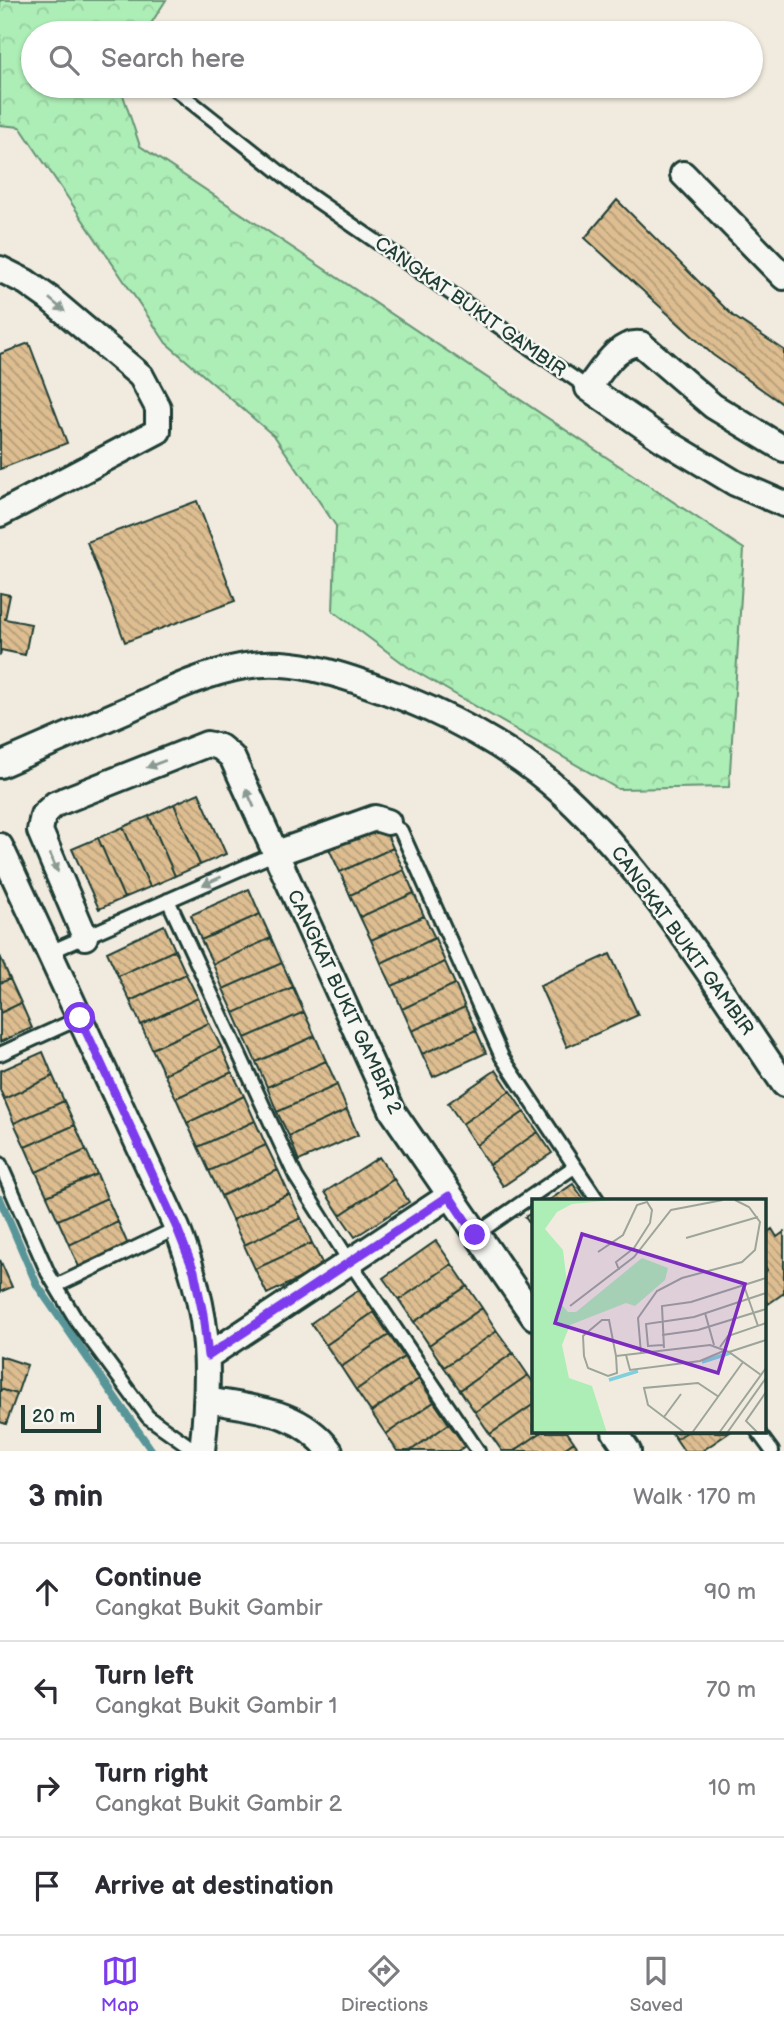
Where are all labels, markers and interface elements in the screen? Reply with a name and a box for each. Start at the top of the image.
search box [21,21,763,98]
icon: search [45,41,83,79]
text: Search here [101,44,245,75]
street label: CANGKAT BUKIT GAMBIR [370,232,570,382]
one-way arrow [49,297,66,312]
one-way arrow [145,759,166,770]
one-way arrow [244,788,256,808]
street label: CANGKAT BUKIT GAMBIR [606,842,758,1040]
one-way arrow [49,853,60,874]
one-way arrow [201,876,222,887]
street label: CANGKAT BUKIT GAMBIR 2 [282,886,406,1118]
route start [64,1002,95,1033]
inset map [532,1199,766,1434]
route end [459,1219,490,1250]
scale bar [21,1402,102,1434]
text: 20 m [32,1405,75,1428]
text: 3 min [28,1479,103,1515]
text: Walk · 170 m [633,1483,756,1511]
text: Continue [95,1563,202,1594]
icon: ahead [28,1573,66,1611]
text: 90 m [704,1578,756,1606]
text: Cangkat Bukit Gambir [95,1594,322,1622]
text: Turn left [95,1661,194,1692]
icon: left [28,1671,66,1709]
text: 70 m [706,1676,756,1704]
text: Cangkat Bukit Gambir 1 [95,1692,338,1720]
text: Turn right [95,1759,208,1790]
icon: right [28,1769,66,1807]
text: 10 m [708,1774,756,1802]
text: Cangkat Bukit Gambir 2 [95,1790,342,1818]
icon: arrive [28,1867,66,1905]
text: Arrive at destination [95,1871,334,1902]
tab: Map [101,1952,139,2017]
tab: Directions [341,1952,428,2017]
tab: Saved [630,1952,683,2017]

